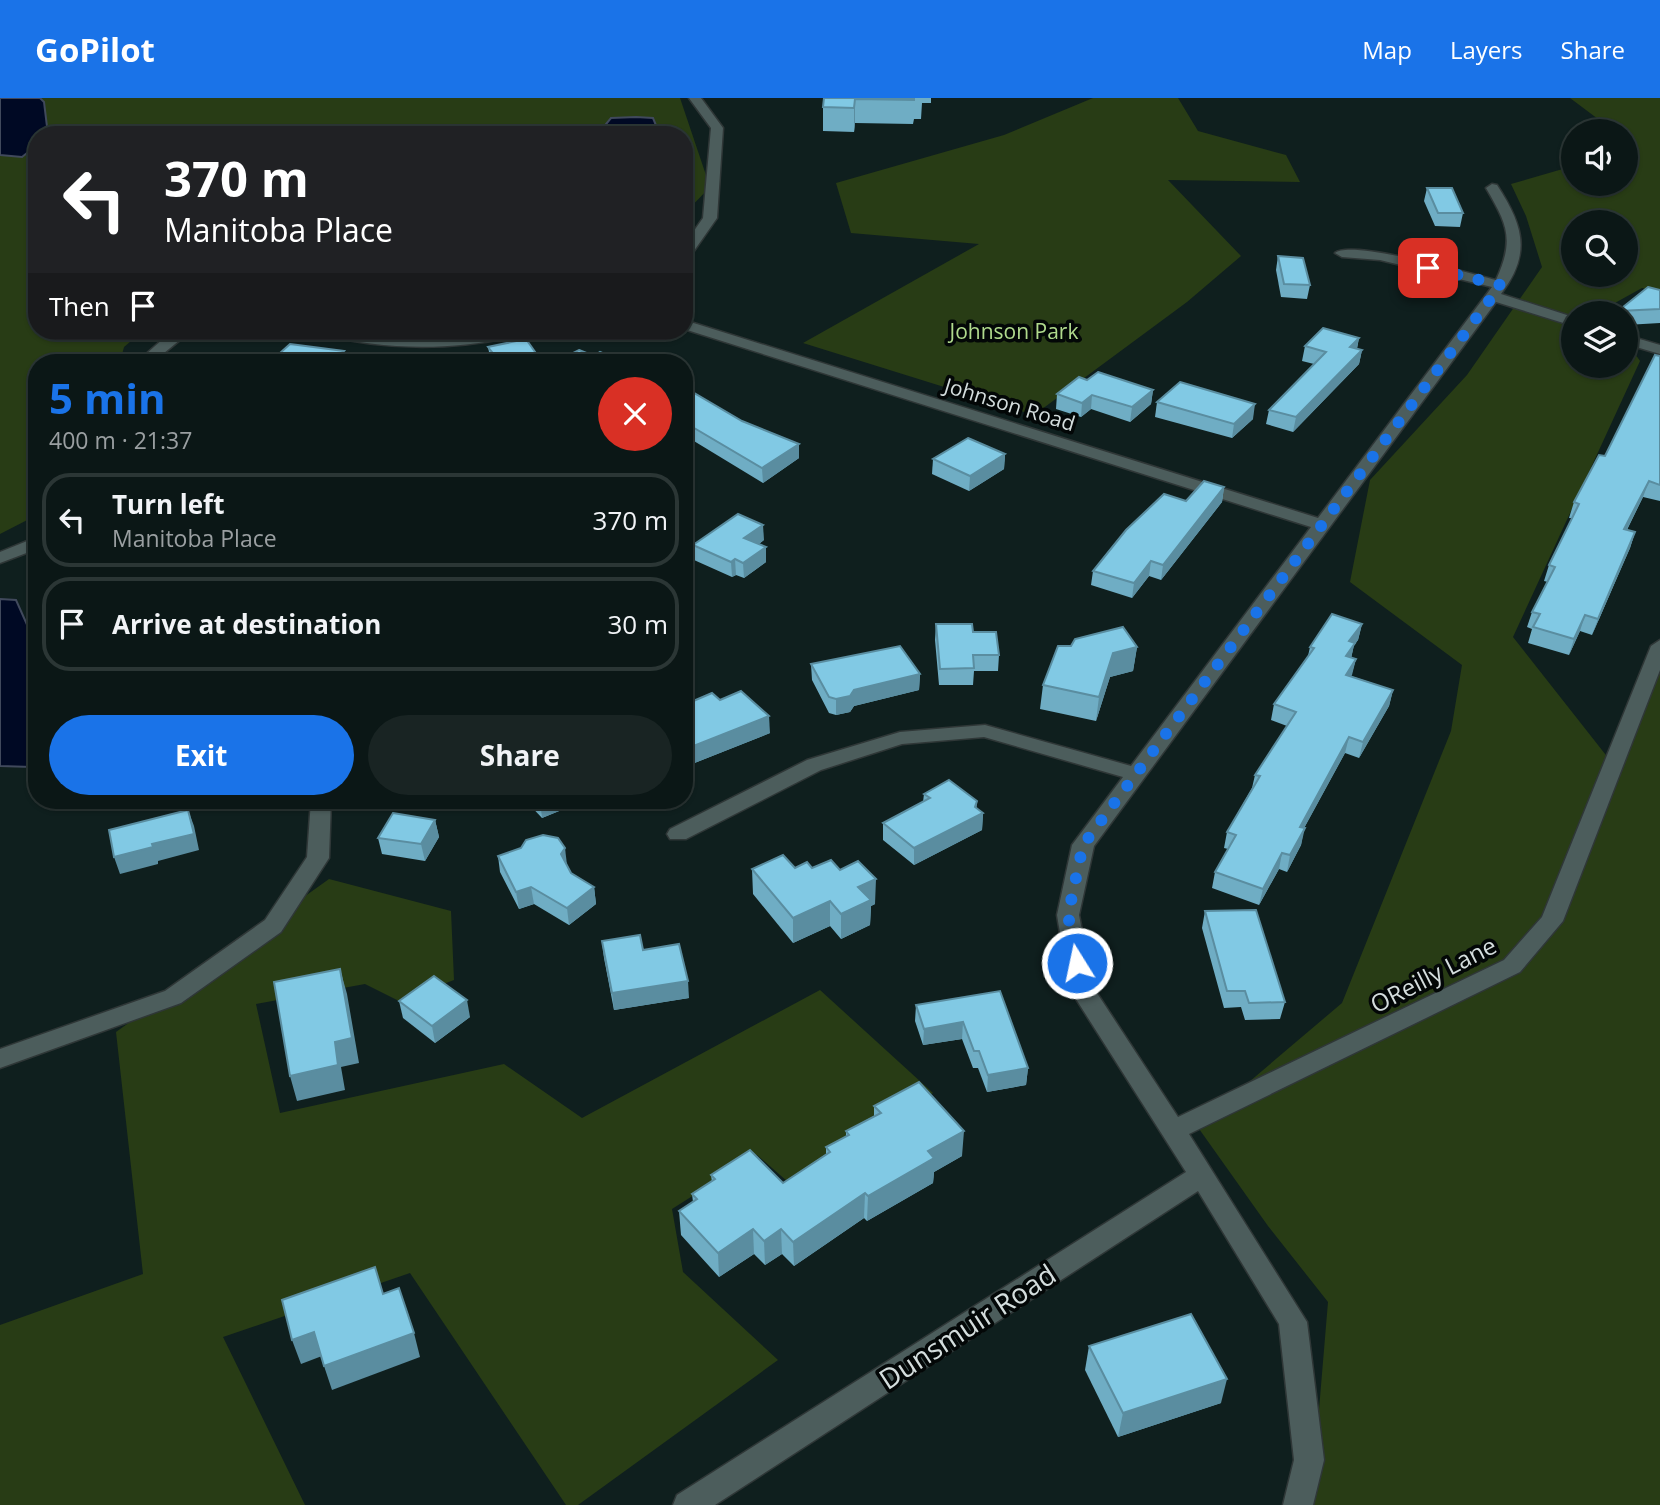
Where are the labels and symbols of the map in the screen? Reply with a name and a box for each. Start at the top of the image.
pin [1398,238,1458,298]
park label: Johnson Park [948,317,1078,345]
street label: Johnson Road [939,370,1079,437]
position arrow [1040,926,1114,1000]
street label: OReilly Lane [1364,928,1502,1020]
street label: Dunsmuir Road [871,1255,1063,1397]

